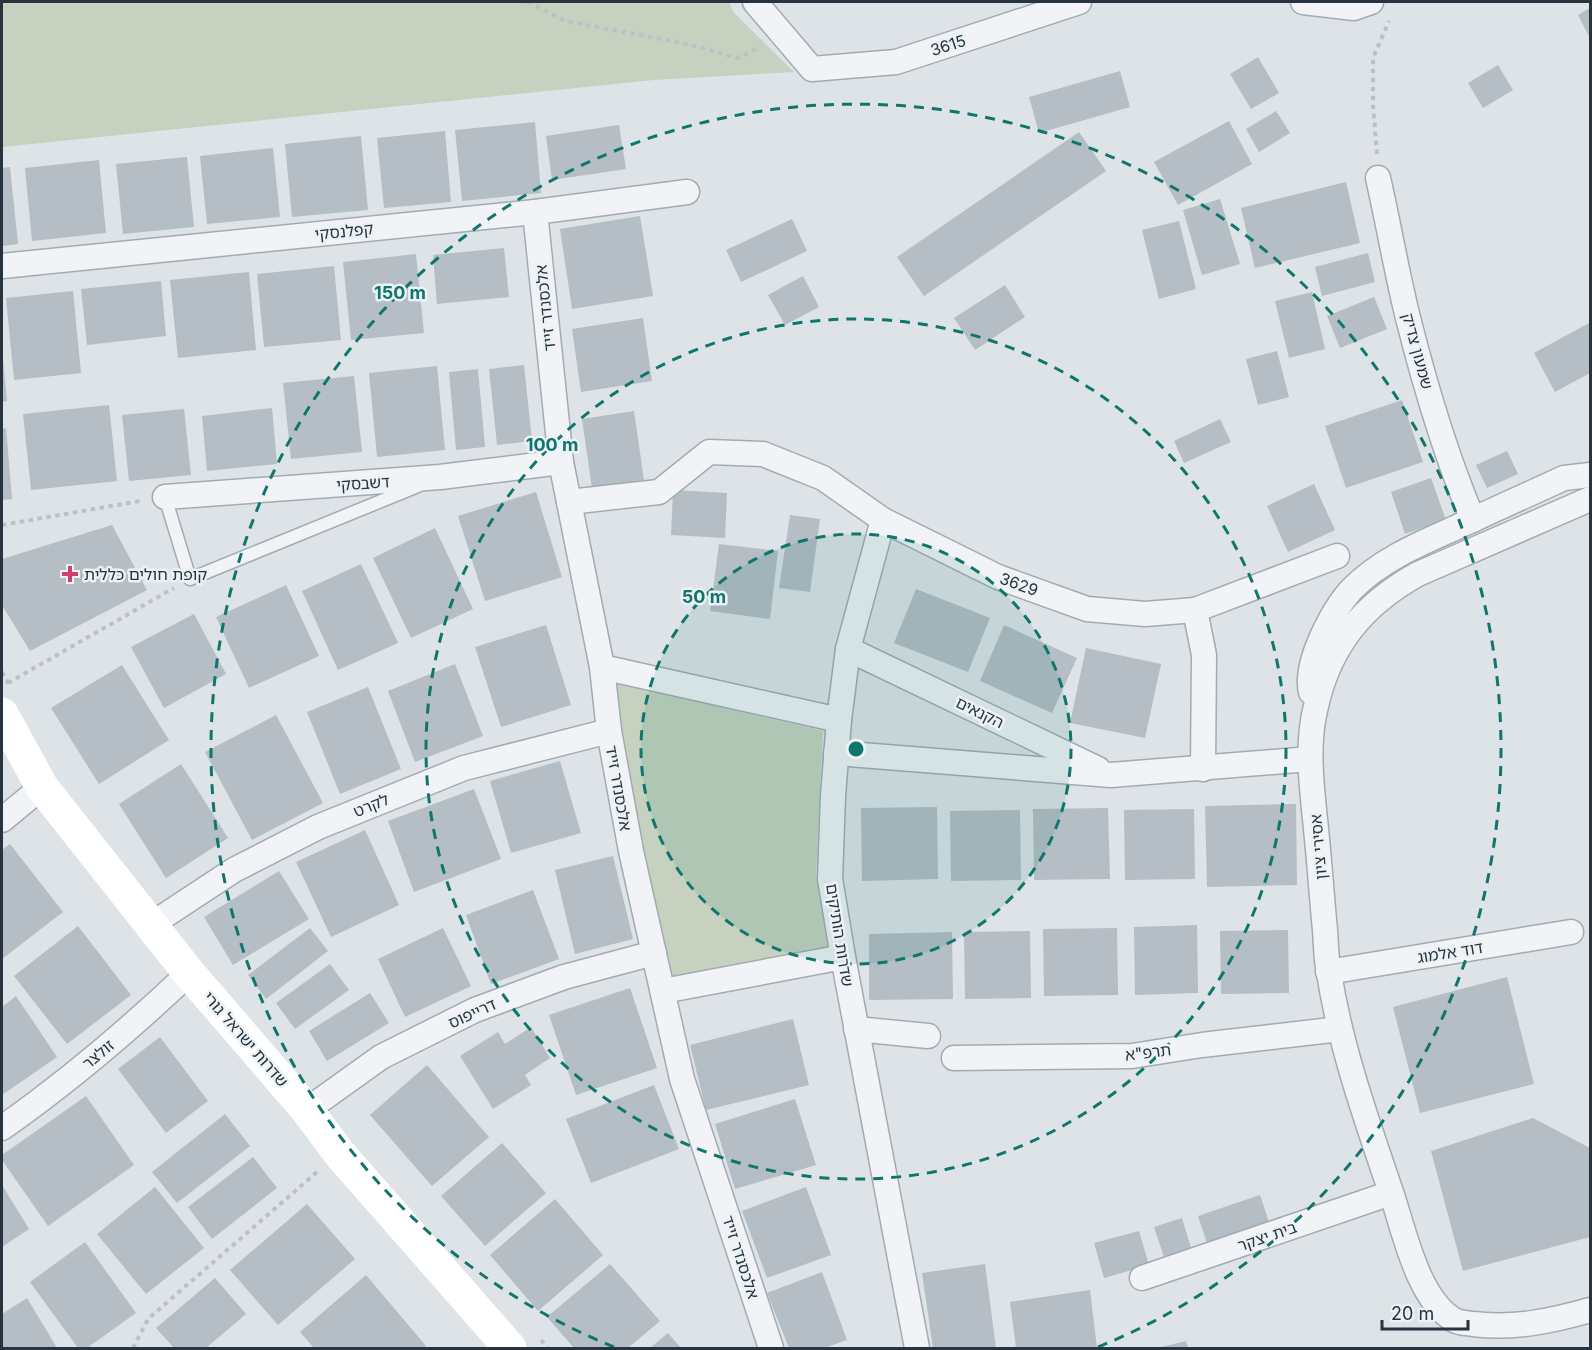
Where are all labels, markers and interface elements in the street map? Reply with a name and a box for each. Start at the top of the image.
street label: 3615 [928,30,968,60]
street label: קפלנסקי [314,218,374,244]
street label: אלכסנדר זייד [531,264,559,352]
text: 150 m [374,282,426,303]
street label: שמעון צדיק [1398,311,1438,391]
text: 100 m [526,434,578,455]
street label: דשבסקי [336,471,391,495]
place label: קופת חולים כללית [84,564,207,584]
marker: קופת חולים כללית [61,565,79,583]
street label: 3629 [997,568,1041,600]
text: 50 m [682,586,726,607]
street label: הקנאים [953,692,1007,732]
centre of rings [846,739,866,759]
street label: אלכסנדר זייד [602,744,636,832]
street label: לקרט [350,789,392,821]
street label: אסירי ציון [1305,813,1331,881]
street label: שדרות הותיקים [822,882,858,988]
street label: דוד אלמוג [1416,937,1485,967]
street label: שדרות ישראל גורי [199,987,293,1091]
street label: דרייפוס [445,994,499,1032]
street label: זולצר [78,1035,118,1073]
street label: תרפ"א [1124,1039,1172,1065]
street label: אלכסנדר זייד [718,1213,764,1301]
street label: בית יצקר [1235,1217,1299,1255]
scale bar [1382,1293,1468,1331]
text: 20 m [1391,1303,1434,1324]

